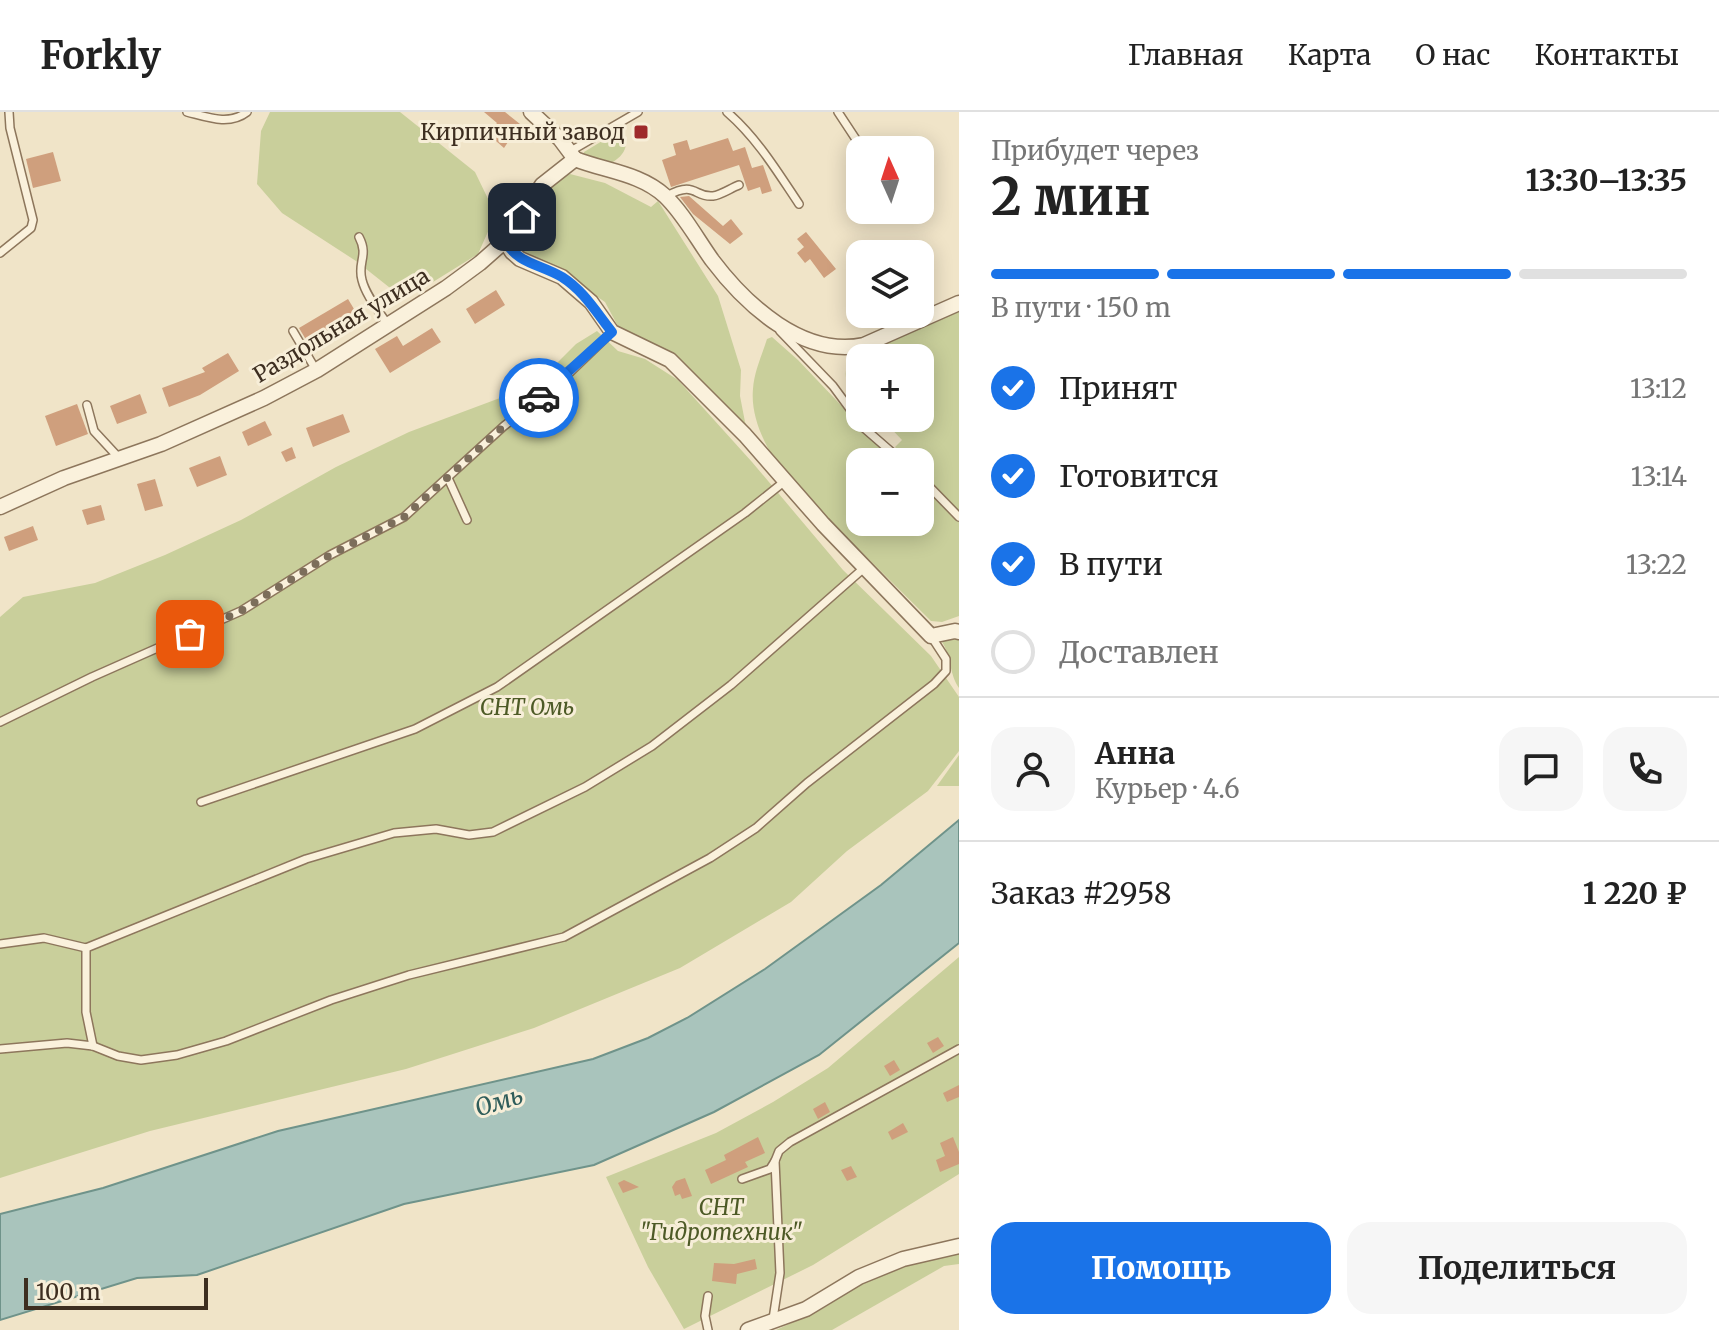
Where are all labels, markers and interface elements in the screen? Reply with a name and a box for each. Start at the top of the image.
text: Forkly [40,32,161,79]
text: Главная [1128,37,1244,73]
text: Карта [1288,37,1371,73]
text: О нас [1415,37,1490,73]
text: Контакты [1534,37,1679,73]
place label: Кирпичный завод [420,118,625,146]
marker: Кирпичный завод [632,123,650,141]
text: Прибудет через [991,134,1199,167]
north arrow [846,136,934,224]
map controls [846,136,934,536]
text: 13:30–13:35 [1525,161,1687,199]
text: 2 мин [991,164,1151,229]
pin [488,183,556,251]
icon: home [500,195,544,239]
button: layers [846,240,934,328]
street label: Раздольная улица [248,261,434,389]
text: В пути · 150 m [991,291,1171,324]
button: + [846,344,934,432]
courier [499,358,579,438]
icon: check [991,366,1035,410]
text: Принят [1059,369,1178,407]
text: 13:12 [1630,372,1687,405]
icon: car [517,376,561,420]
button: − [846,448,934,536]
icon: check [991,454,1035,498]
text: Готовится [1059,457,1219,495]
text: 13:14 [1631,460,1687,493]
icon: check [991,542,1035,586]
text: В пути [1059,545,1163,583]
text: 13:22 [1626,548,1687,581]
pin [156,600,224,668]
icon: bag [168,612,212,656]
text: Доставлен [1059,633,1219,671]
park label: СНТ Омь [480,693,574,721]
button: person [991,727,1075,811]
button: chat [1499,727,1583,811]
button: phone [1603,727,1687,811]
text: Анна [1095,734,1175,772]
text: Курьер · 4.6 [1095,772,1240,805]
text: Заказ #2958 [991,874,1172,912]
text: 1 220 ₽ [1583,874,1687,912]
water label: Омь [471,1080,527,1123]
park label: СНТ "Гидротехник" [639,1193,803,1246]
button: Помощь [991,1222,1331,1314]
button: Поделиться [1347,1222,1687,1314]
scale bar [24,1274,208,1310]
text: 100 m [36,1278,101,1306]

